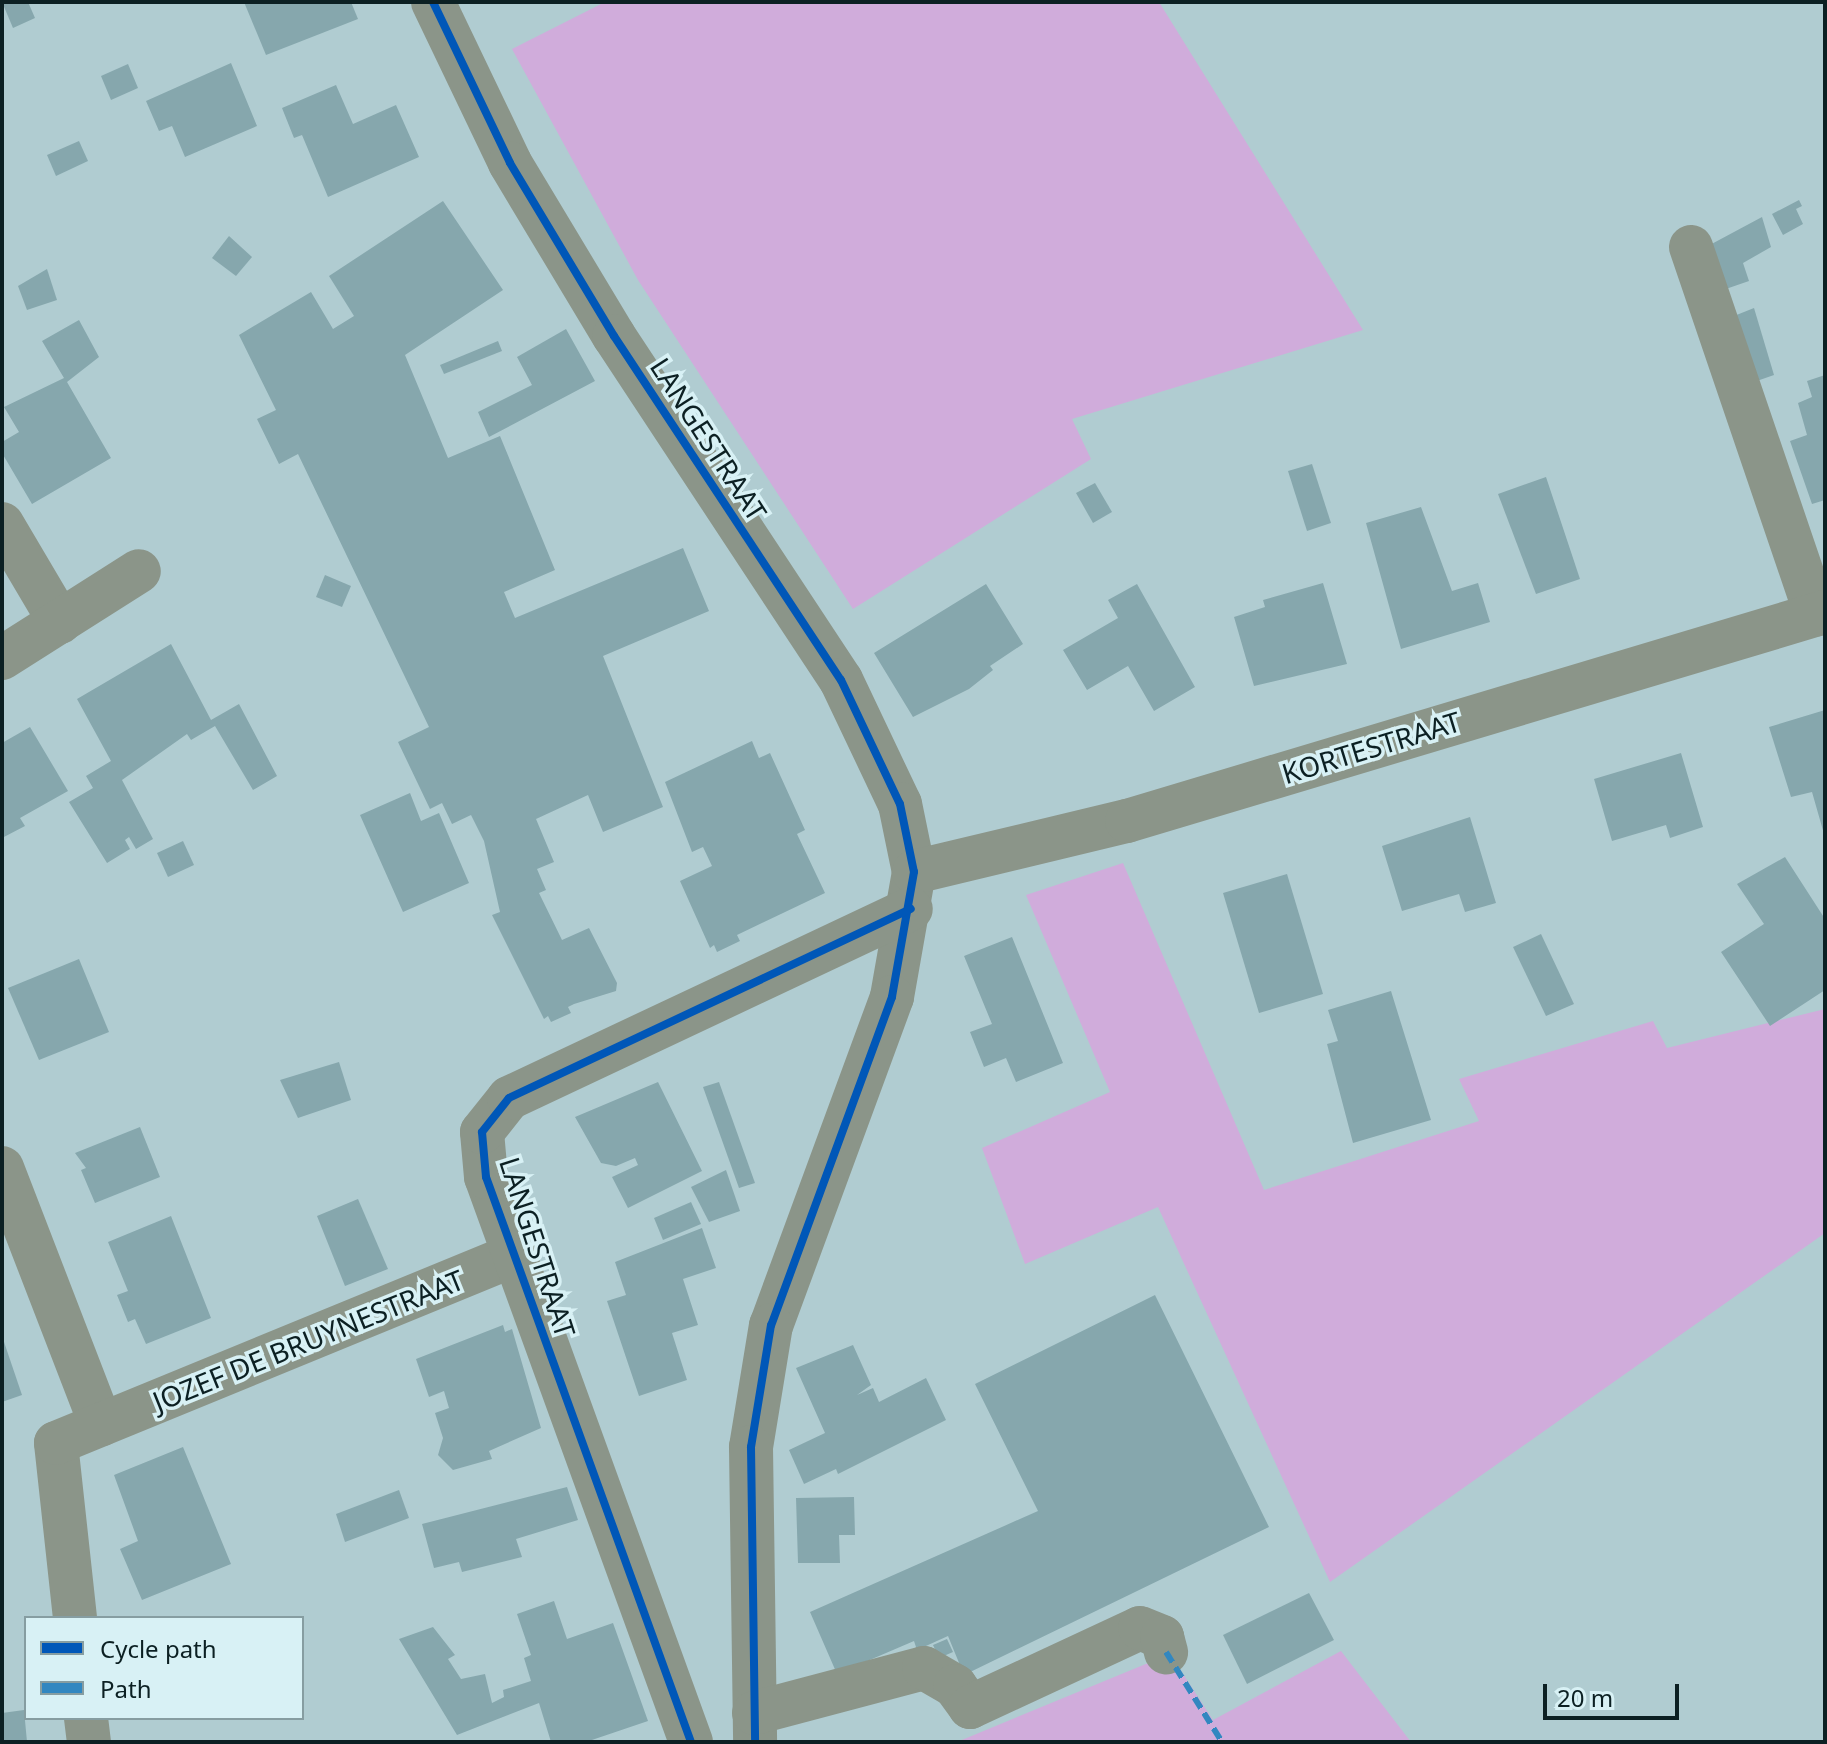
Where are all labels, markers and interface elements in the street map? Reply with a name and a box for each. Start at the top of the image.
street label: LANGESTRAAT [644,351,774,527]
street label: KORTESTRAAT [1278,704,1464,790]
street label: LANGESTRAAT [493,1153,583,1341]
street label: JOZEF DE BRUYNESTRAAT [148,1262,468,1418]
legend [24,1616,304,1720]
text: Cycle path [100,1632,217,1665]
scale bar [1547,1668,1683,1718]
text: Path [100,1672,151,1705]
text: 20 m [1557,1681,1613,1714]

